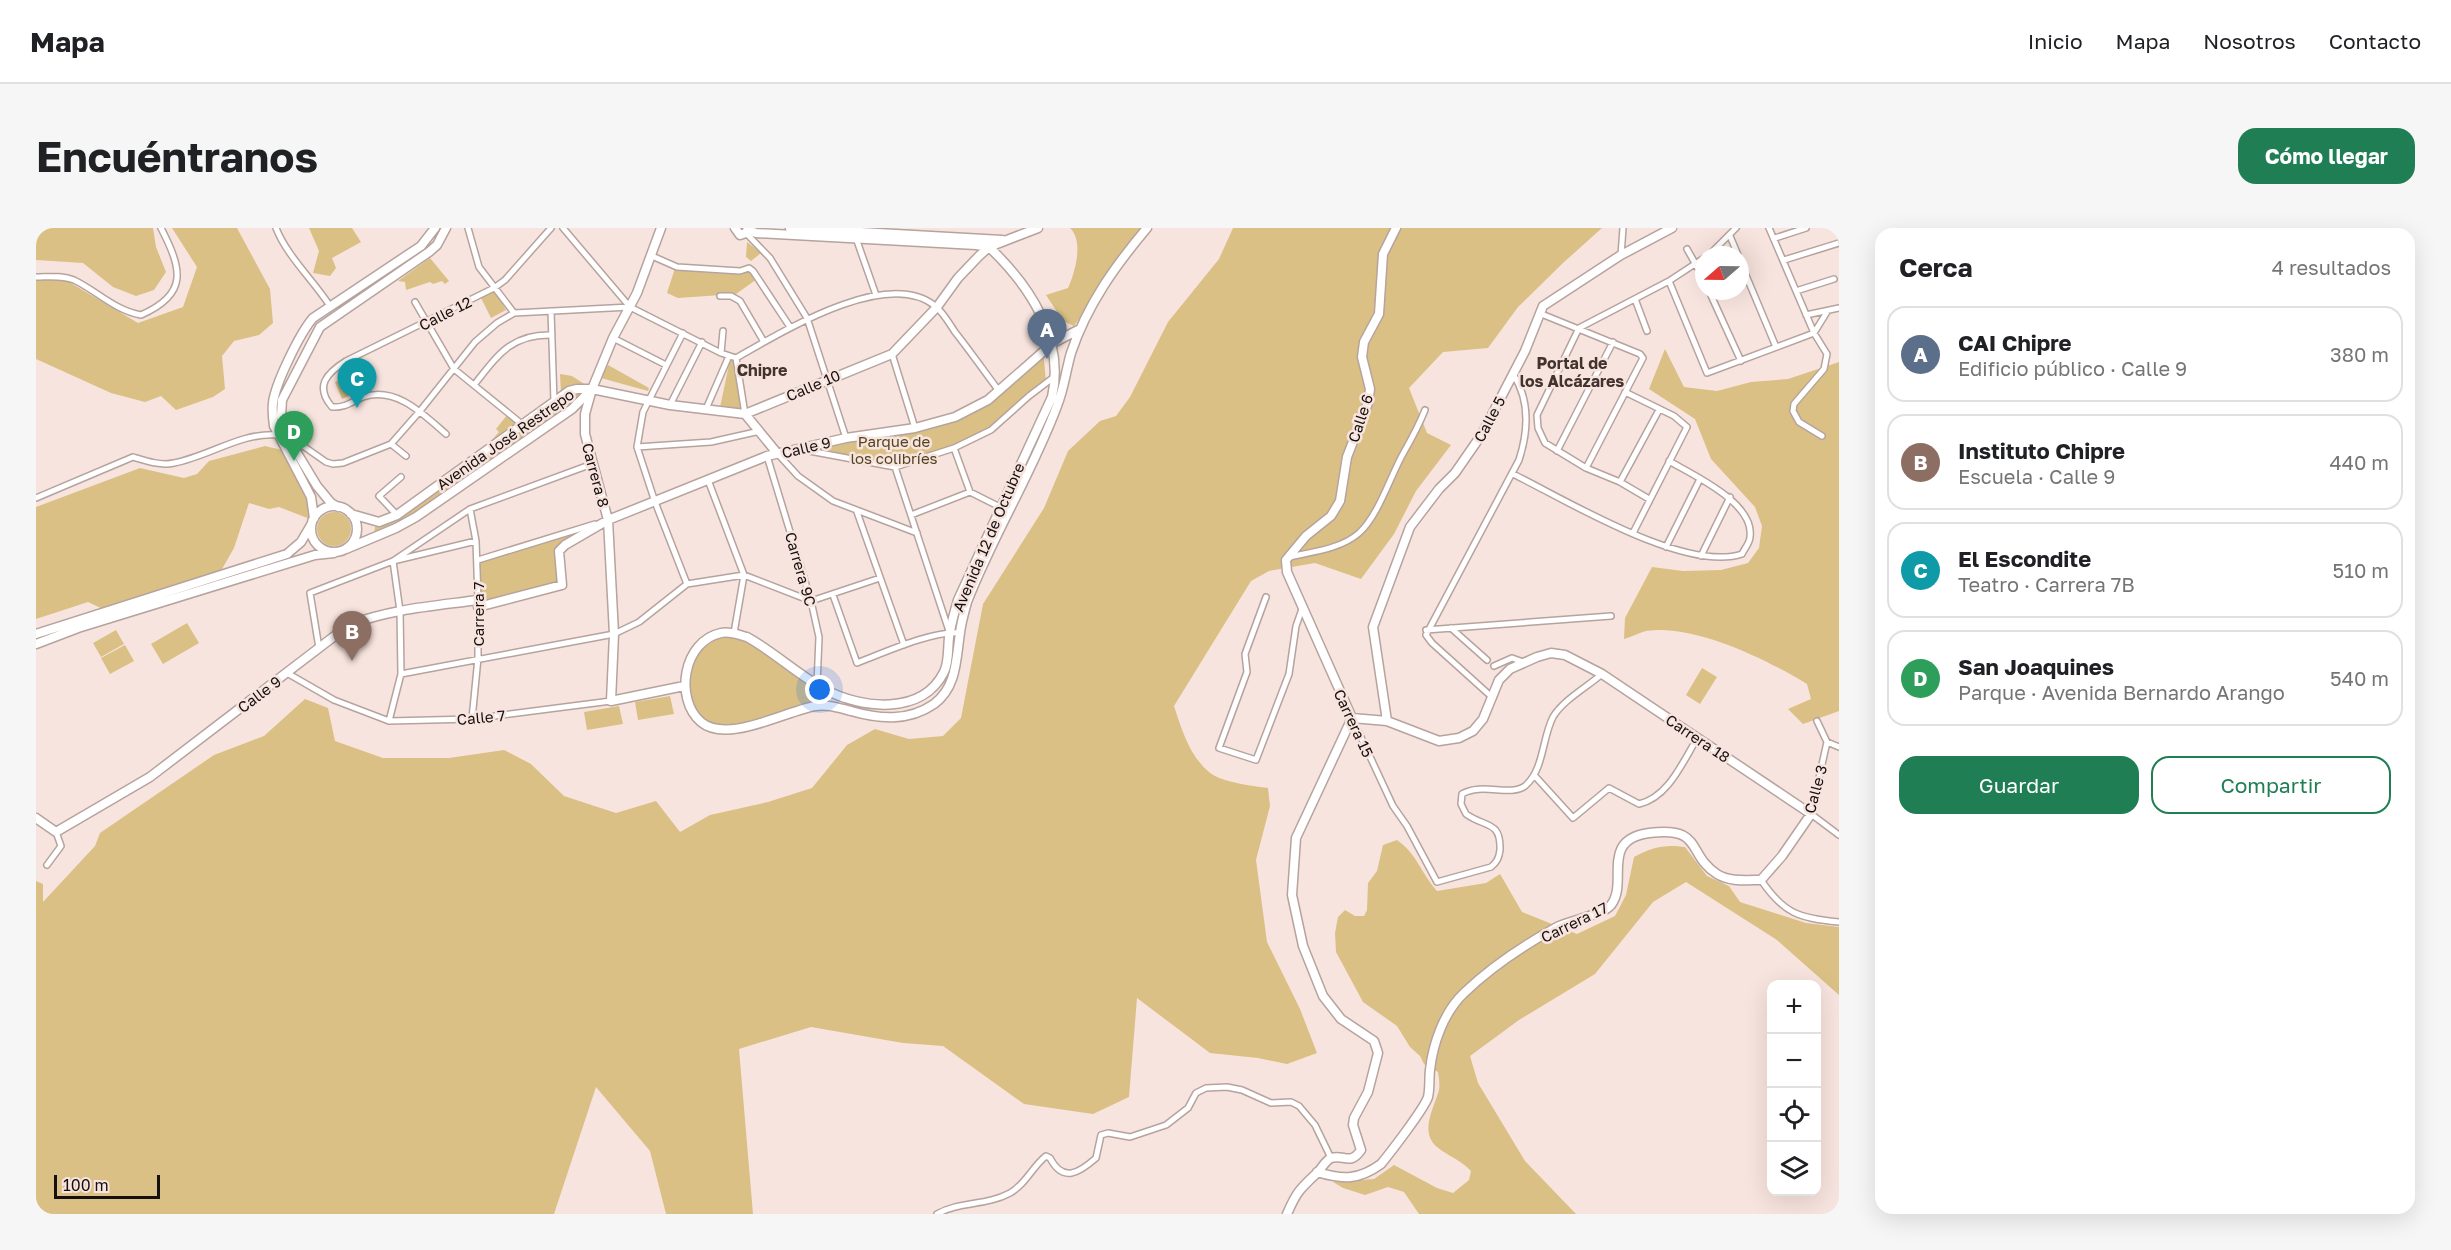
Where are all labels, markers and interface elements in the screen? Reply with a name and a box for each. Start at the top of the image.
text: Mapa [30,25,105,58]
text: Inicio [2028,28,2083,54]
text: Mapa [2116,28,2170,54]
text: Nosotros [2203,28,2296,54]
text: Contacto [2329,28,2421,54]
button: Cómo llegar [2238,128,2415,184]
text: Encuéntranos [36,131,318,181]
north arrow [1695,246,1749,300]
text: Cerca [1899,252,1973,283]
text: 4 resultados [2272,255,2391,279]
street label: Calle 12 [416,292,474,334]
pin: A [1028,310,1066,359]
text: CAI Chipre [1958,329,2072,356]
text: A [1913,342,1928,366]
text: 380 m [2330,342,2389,366]
district label: Portal de los Alcázares [1520,353,1624,391]
text: Edificio público · Calle 9 [1958,356,2187,380]
pin: C [338,358,376,408]
district label: Chipre [737,360,787,380]
street label: Calle 10 [783,366,843,404]
street label: Avenida José Restrepo [433,385,577,493]
street label: Calle 6 [1344,392,1376,444]
street label: Calle 5 [1469,393,1509,445]
pin: D [274,412,314,461]
park label: Parque de los colibríes [850,432,938,467]
street label: Calle 9 [780,433,832,461]
text: Instituto Chipre [1958,437,2125,464]
street label: Carrera 8 [579,441,613,509]
text: B [1913,450,1928,474]
text: 440 m [2330,450,2389,474]
street label: Avenida 12 de Octubre [948,460,1028,614]
text: Escuela · Calle 9 [1958,464,2115,488]
street label: Carrera 9C [782,530,820,608]
text: El Escondite [1958,545,2091,572]
text: C [1913,558,1928,582]
text: 510 m [2333,558,2389,582]
text: Teatro · Carrera 7B [1958,572,2135,596]
street label: Carrera 7 [469,582,487,646]
pin: B [332,612,372,661]
text: San Joaquines [1958,653,2114,680]
text: D [1913,666,1928,690]
text: 540 m [2330,666,2389,690]
street label: Calle 9 [234,672,284,716]
your location [805,675,834,704]
text: Parque · Avenida Bernardo Arango [1958,680,2285,704]
street label: Carrera 15 [1330,686,1378,760]
street label: Calle 7 [456,706,506,728]
street label: Carrera 18 [1663,710,1733,766]
button: Guardar [1899,756,2139,814]
button: Compartir [2151,756,2391,814]
street label: Calle 3 [1800,763,1830,815]
street label: Carrera 17 [1538,898,1610,946]
map controls [1767,980,1821,1196]
button: + [1767,980,1821,1034]
button: − [1767,1034,1821,1088]
button: locate [1767,1088,1821,1142]
button: layers [1767,1142,1821,1196]
scale bar [54,1172,160,1200]
text: 100 m [63,1175,109,1195]

